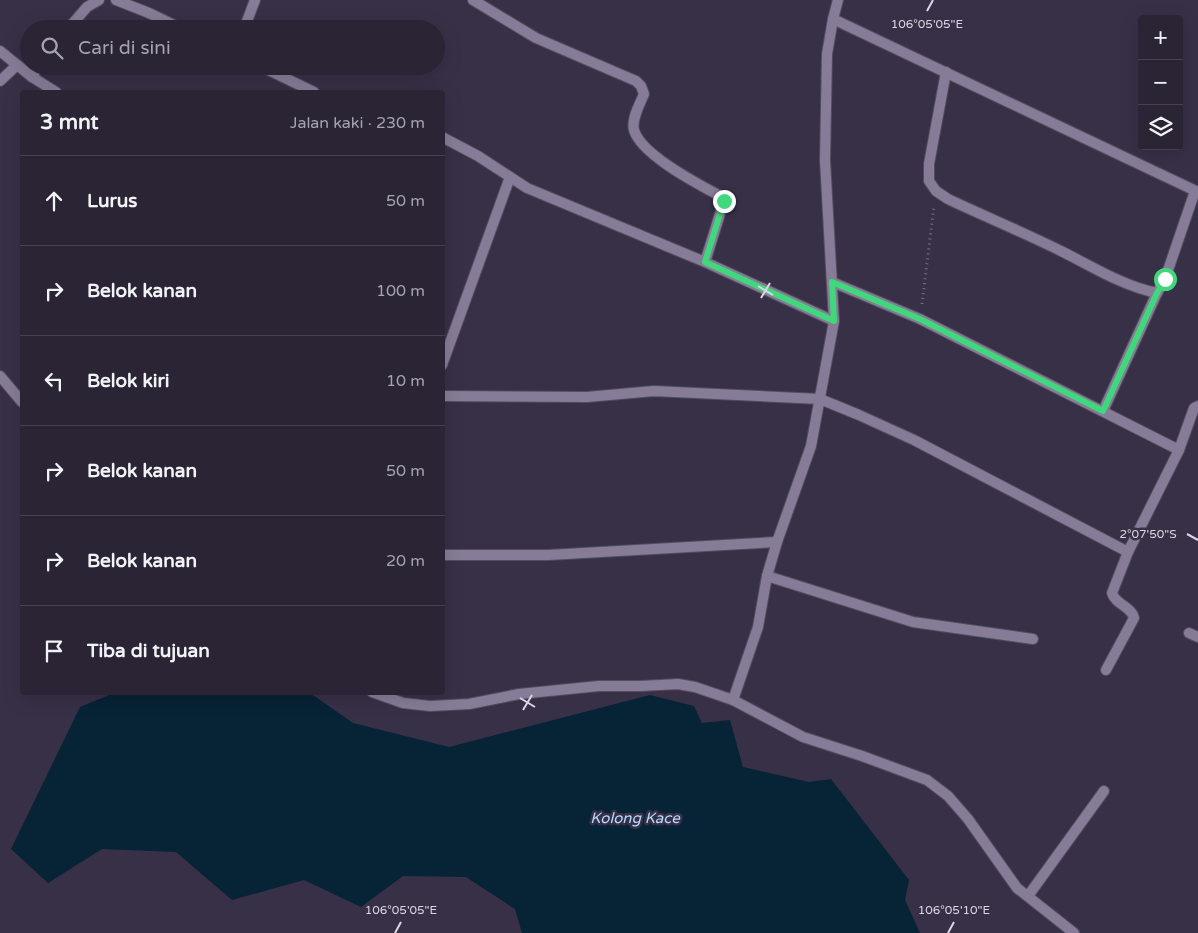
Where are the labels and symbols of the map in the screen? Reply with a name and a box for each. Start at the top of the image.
text: 106°05'05"E [891,17,964,31]
route end [713,190,736,213]
route start [1154,268,1177,291]
text: 2°07'50"S [1119,527,1177,541]
water label: Kolong Kace [590,809,681,827]
text: 106°05'05"E [365,903,438,917]
text: 106°05'10"E [918,903,991,917]

